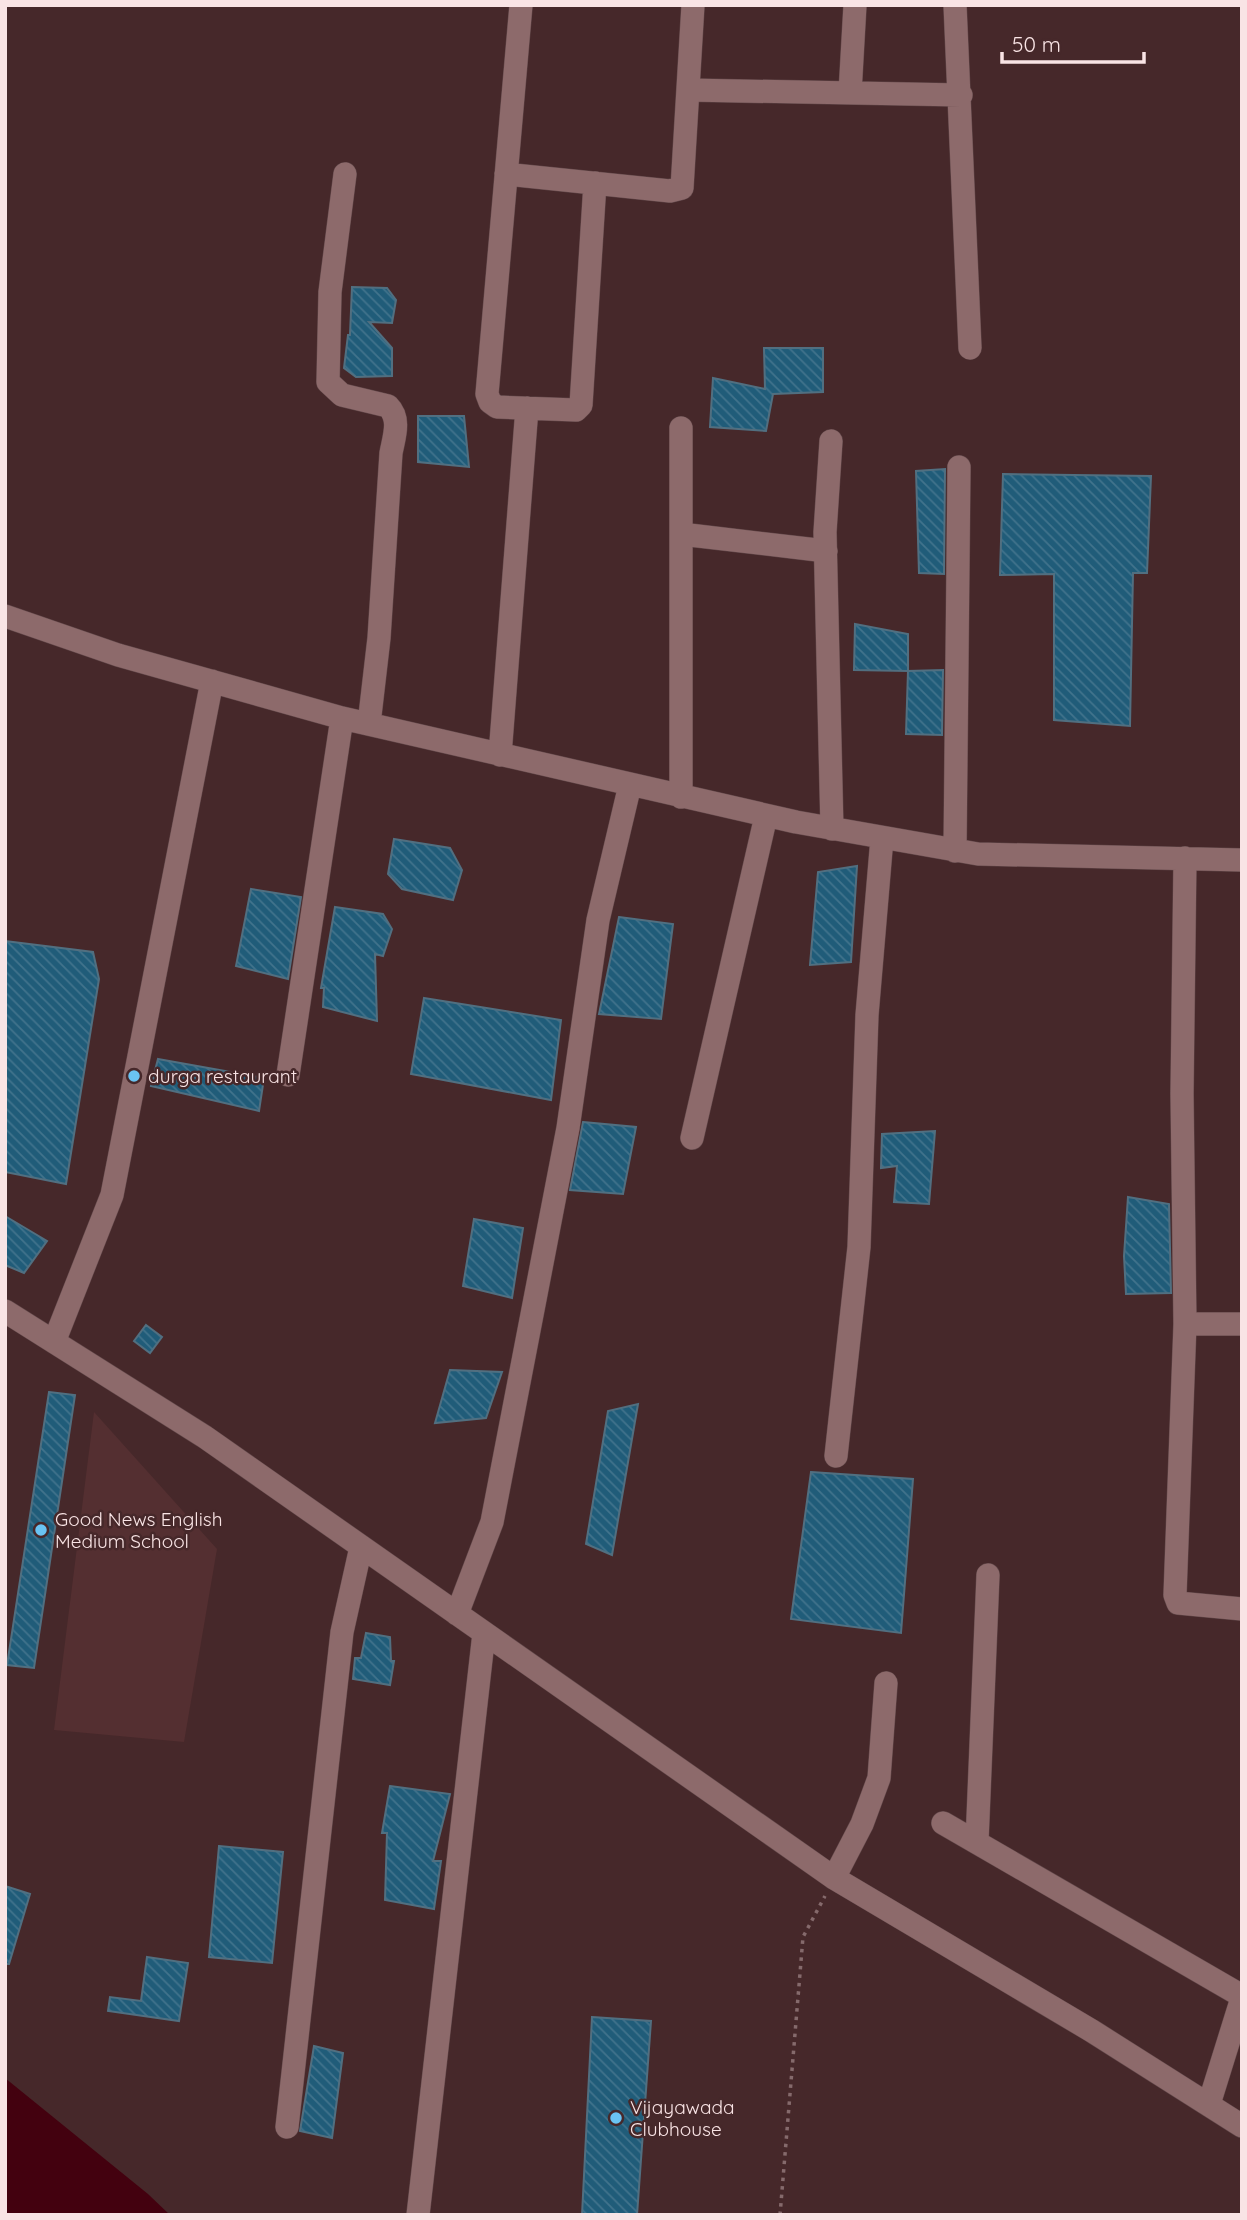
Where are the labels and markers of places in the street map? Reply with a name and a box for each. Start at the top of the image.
place label: durga restaurant [148,1064,297,1088]
marker: durga restaurant [126,1068,142,1084]
place label: Good News English Medium School [55,1507,223,1553]
marker: Good News English Medium School [33,1522,49,1538]
place label: Vijayawada Clubhouse [630,2095,734,2141]
marker: Vijayawada Clubhouse [608,2110,624,2126]

